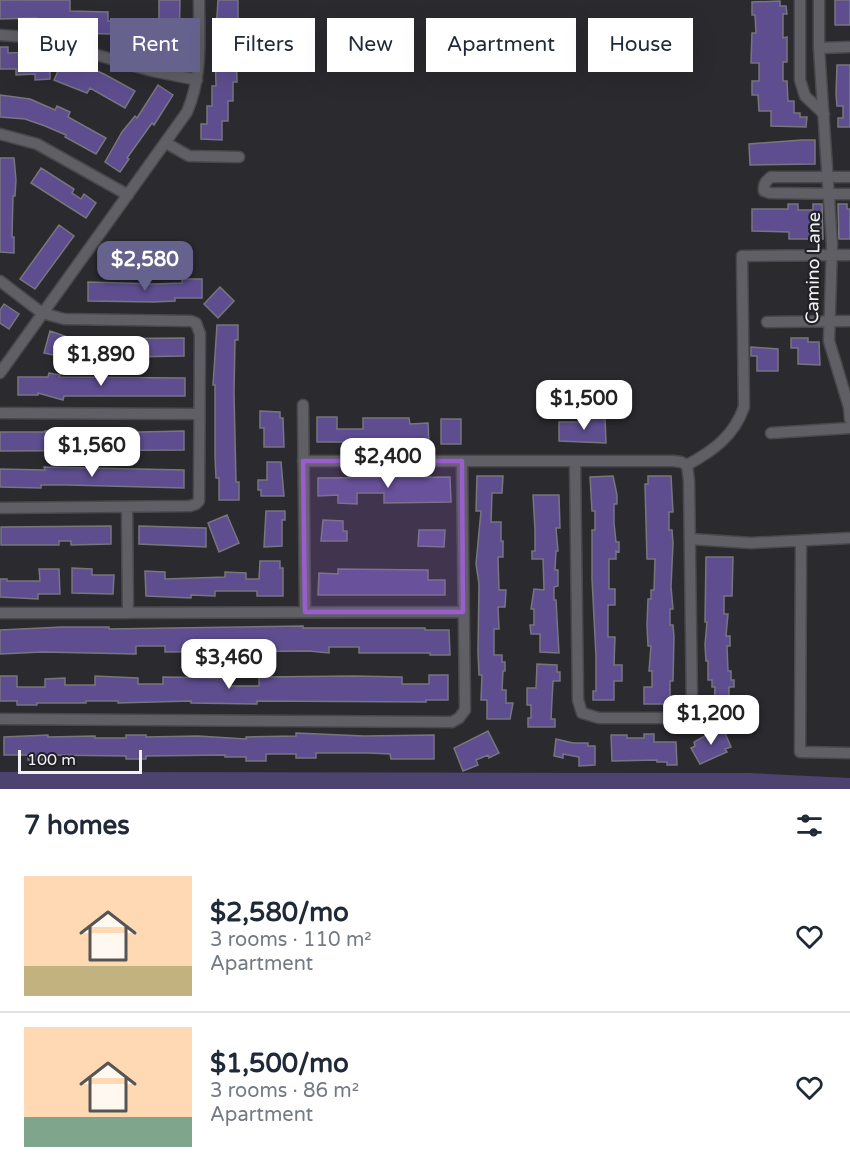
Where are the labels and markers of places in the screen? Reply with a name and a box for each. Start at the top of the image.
pin: $2,580 [96,241,194,292]
pin: $1,890 [52,336,150,387]
pin: $1,500 [535,380,633,431]
pin: $1,560 [43,427,141,478]
pin: $2,400 [339,438,437,489]
pin: $3,460 [180,639,278,690]
pin: $1,200 [662,695,760,746]

